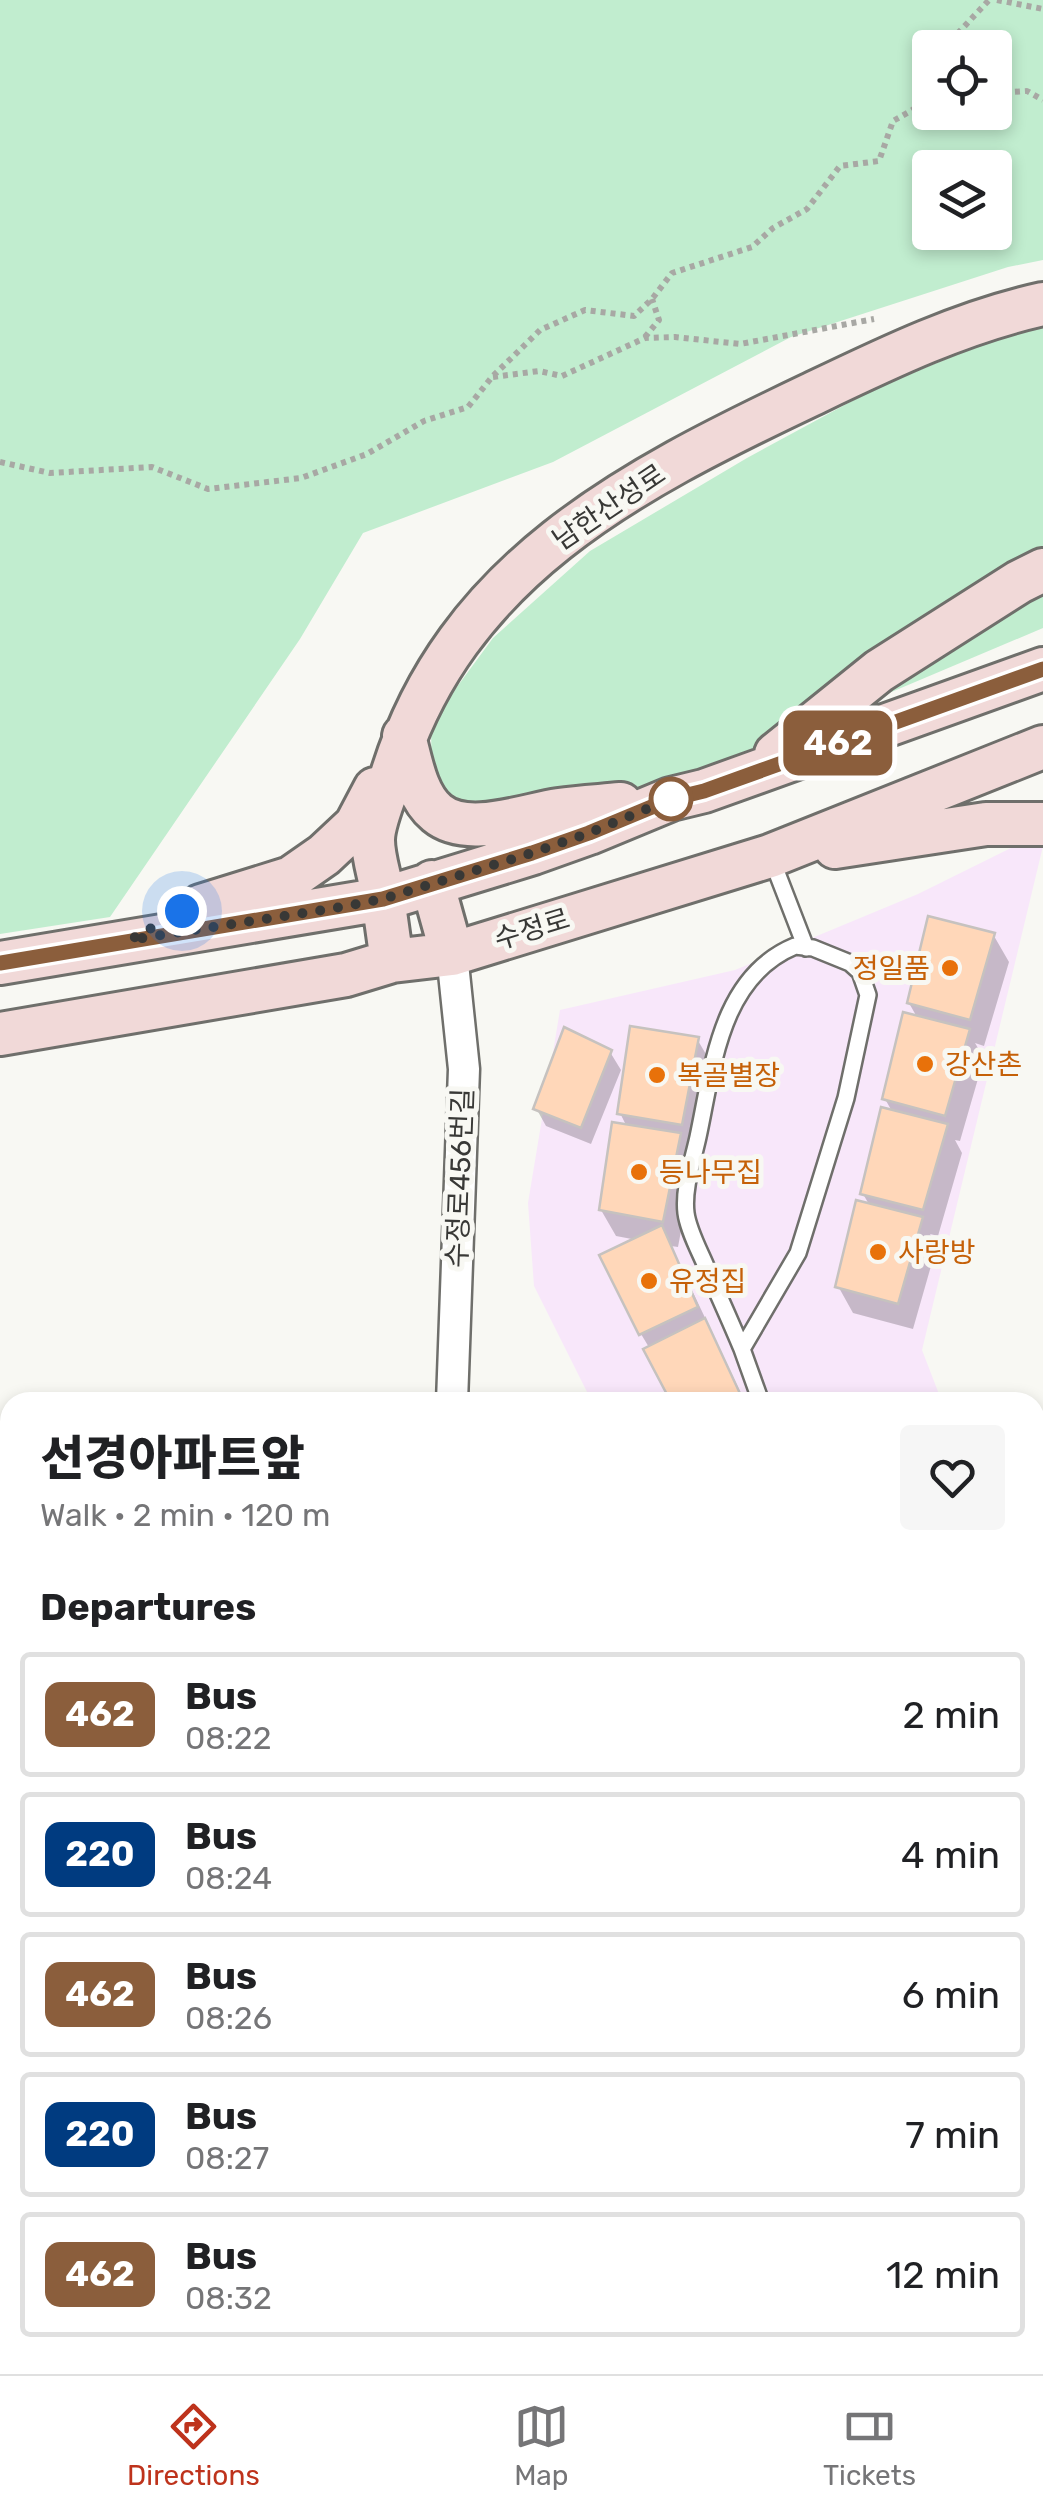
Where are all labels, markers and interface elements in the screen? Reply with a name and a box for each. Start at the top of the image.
map controls [912,30,1012,250]
button: locate [912,30,1012,130]
button: layers [912,150,1012,250]
street label: 남한산성로 [546,457,672,557]
line badge: 462 [780,710,896,776]
text: 462 [803,722,873,764]
unlabelled marker [650,778,692,820]
your location [157,886,207,936]
street label: 수정로 [490,902,574,956]
place label: 정일품 [853,952,930,985]
marker: 정일품 [939,957,961,979]
place label: 강산촌 [945,1048,1022,1081]
marker: 강산촌 [914,1053,936,1075]
place label: 복골별장 [677,1059,780,1092]
marker: 복골별장 [646,1064,668,1086]
street label: 수정로456번길 [440,1088,480,1268]
place label: 등나무집 [659,1156,762,1189]
marker: 등나무집 [628,1161,650,1183]
place label: 사랑방 [898,1236,975,1269]
marker: 사랑방 [867,1241,889,1263]
place label: 유정집 [669,1265,746,1298]
marker: 유정집 [638,1270,660,1292]
button: heart [900,1425,1005,1530]
text: 선경아파트앞 [40,1430,305,1487]
text: Walk · 2 min · 120 m [40,1496,330,1534]
text: Departures [40,1584,256,1630]
text: Bus [185,1673,257,1719]
text: 2 min [902,1692,1000,1738]
text: 462 [65,1693,135,1735]
text: 08:22 [185,1719,271,1757]
text: Bus [185,1813,257,1859]
text: 4 min [901,1832,1000,1878]
text: 220 [65,1833,135,1875]
text: 08:24 [185,1859,272,1897]
text: Bus [185,1953,257,1999]
text: 6 min [902,1972,1000,2018]
text: 462 [65,1973,135,2015]
text: 08:26 [185,1999,272,2037]
text: Bus [185,2093,257,2139]
text: 7 min [905,2112,1000,2158]
text: 220 [65,2113,135,2155]
text: 08:27 [185,2139,269,2177]
text: Bus [185,2233,257,2279]
text: 12 min [886,2252,1000,2298]
text: 462 [65,2253,135,2295]
text: 08:32 [185,2279,272,2317]
tab: Directions [127,2399,260,2492]
tab: Map [514,2399,569,2492]
tab: Tickets [823,2399,916,2492]

